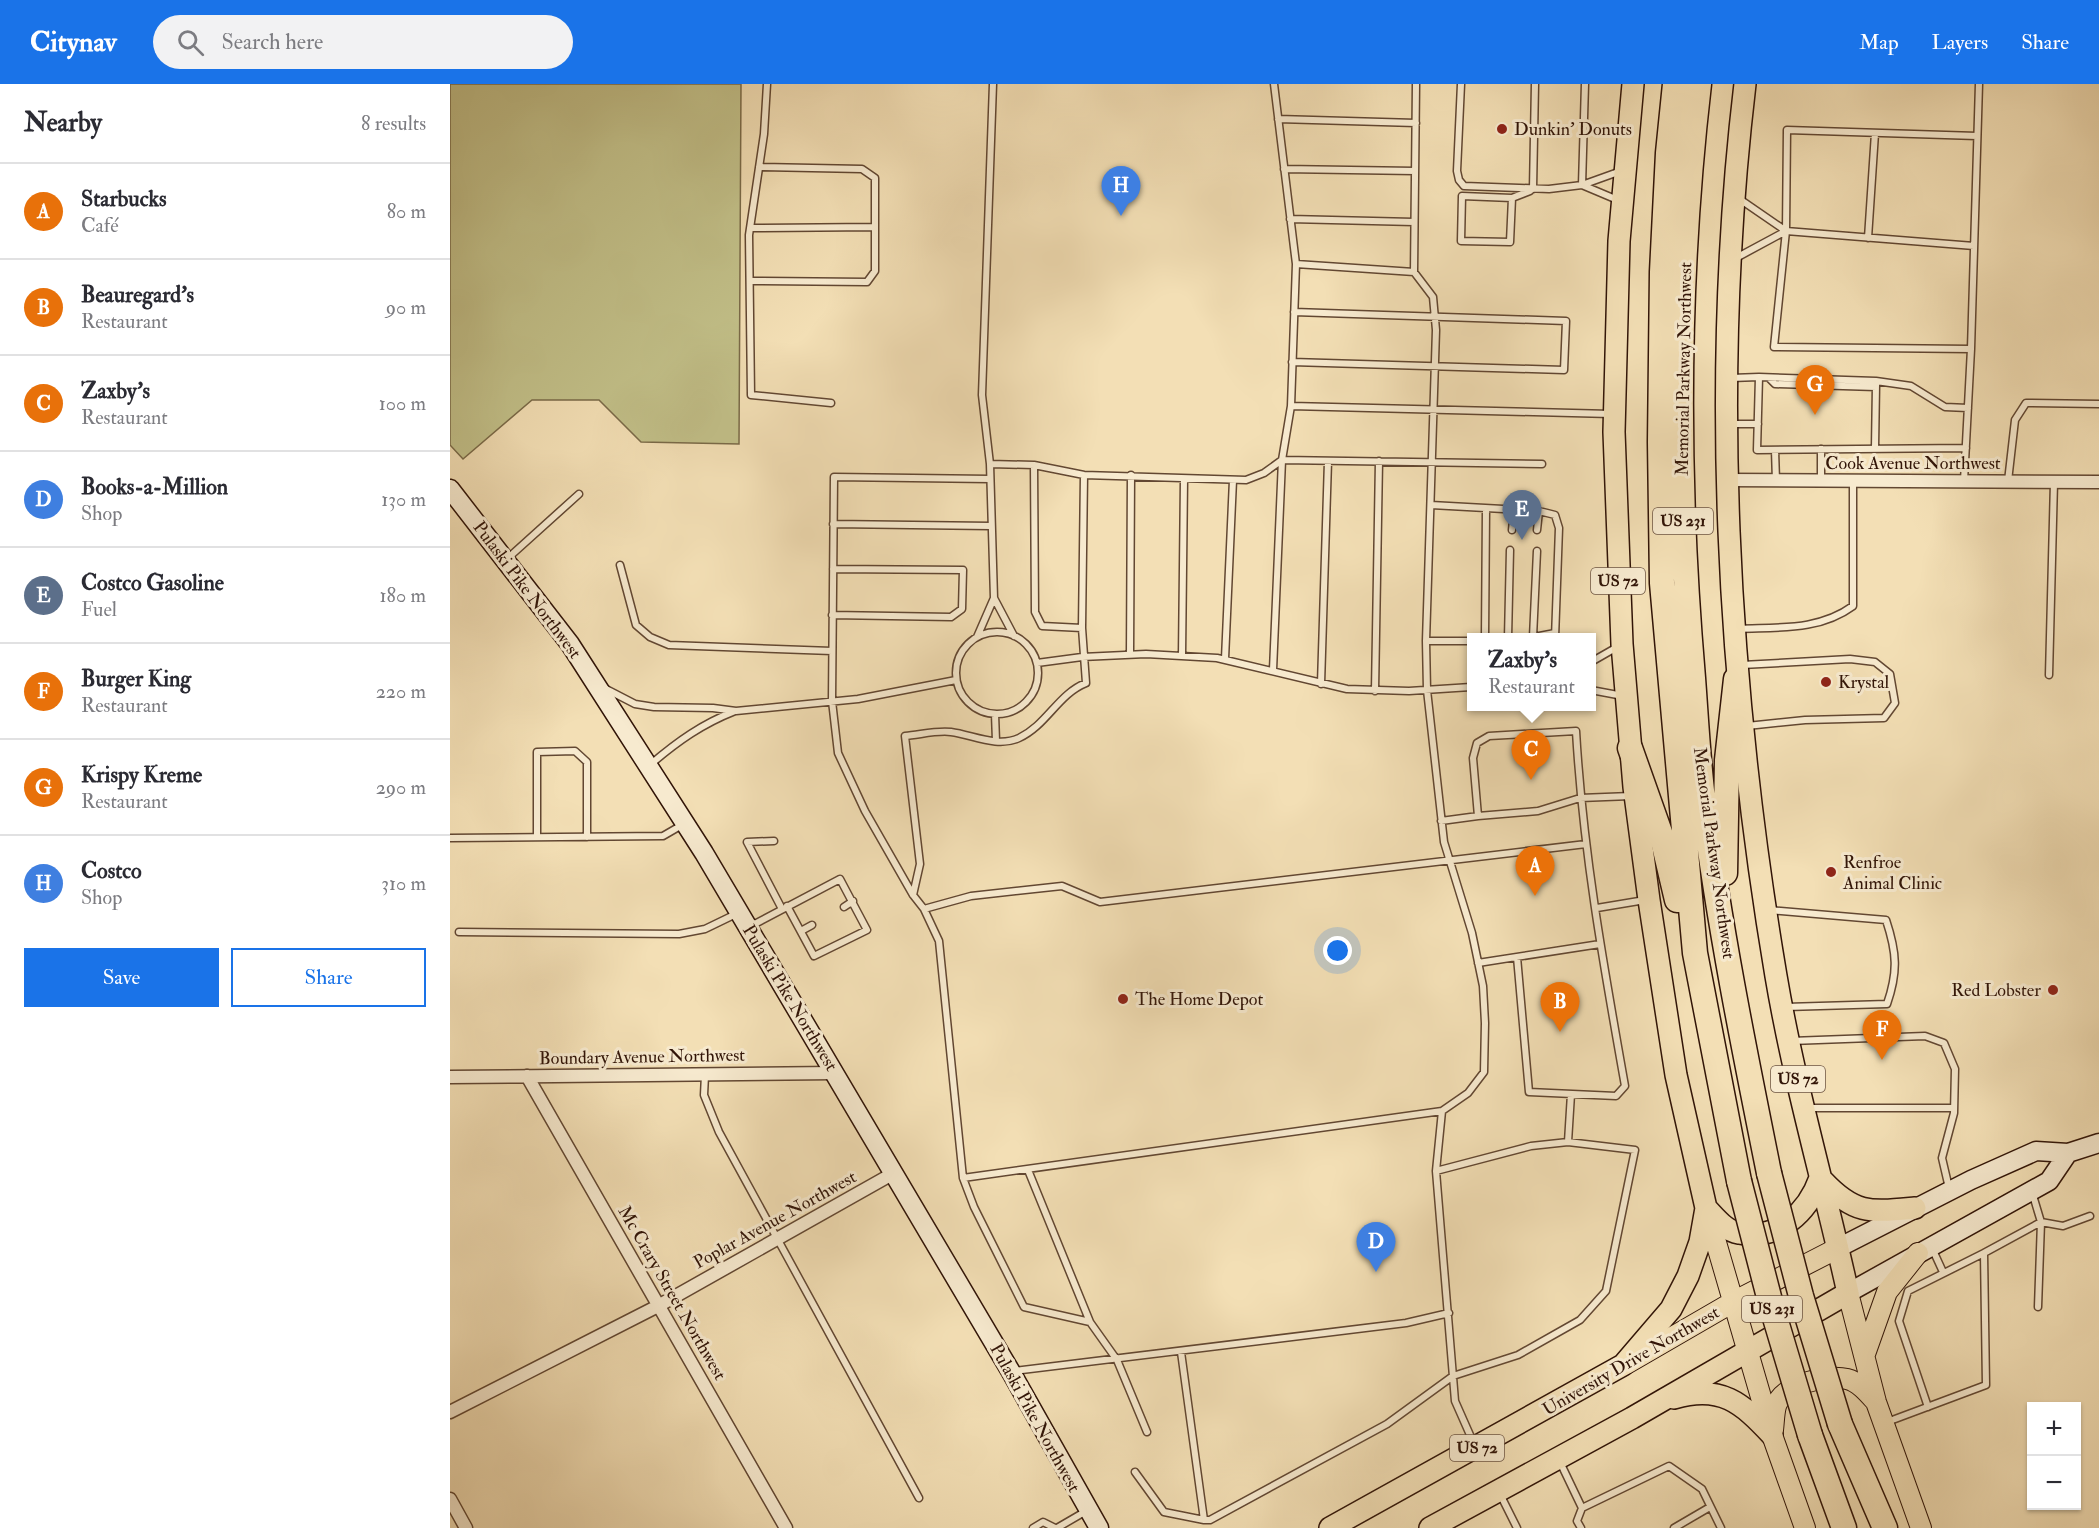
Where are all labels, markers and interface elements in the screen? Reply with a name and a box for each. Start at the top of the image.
search box [153,15,573,69]
text: Citynav [30,25,117,60]
icon: search [174,26,207,59]
text: Search here [222,28,323,56]
text: Map [1859,29,1899,56]
text: Layers [1932,29,1988,56]
text: Share [2021,29,2069,56]
text: Nearby [24,107,102,139]
text: 8 results [361,111,426,136]
place label: Dunkin' Donuts [1514,118,1632,141]
marker: Dunkin' Donuts [1495,122,1509,136]
pin: H [1102,166,1140,216]
text: Starbucks [81,185,166,213]
text: A [37,199,50,224]
text: 80 m [387,199,426,224]
text: Café [81,213,119,238]
street label: Memorial Parkway Northwest [1671,262,1697,476]
text: Beauregard's [81,281,194,309]
text: B [37,295,50,320]
text: 90 m [386,295,426,320]
text: Restaurant [81,309,168,334]
pin: G [1796,366,1834,415]
text: Zaxby's [81,377,150,405]
text: C [36,391,51,416]
text: 100 m [379,391,426,416]
text: Restaurant [81,405,168,430]
street label: Cook Avenue Northwest [1825,452,2001,475]
text: Books-a-Million [81,473,228,501]
text: D [35,487,52,512]
text: 130 m [381,487,426,512]
pin: E [1502,490,1542,540]
text: Shop [81,501,122,526]
road number: US 231 [1653,508,1713,534]
street label: Pulaski Pike Northwest [468,516,586,664]
road number: US 72 [1591,568,1645,594]
text: Costco Gasoline [81,569,224,597]
text: E [36,583,51,608]
text: 180 m [379,583,426,608]
text: Fuel [81,597,117,622]
popup [1467,633,1596,711]
text: Zaxby's [1488,646,1557,674]
text: Burger King [81,665,191,693]
place label: Krystal [1838,671,1890,694]
text: Restaurant [1488,674,1575,699]
marker: Krystal [1819,675,1833,689]
text: F [37,679,50,704]
text: 220 m [376,679,426,704]
text: Restaurant [81,693,168,718]
pin: C [1512,730,1550,780]
street label: Memorial Parkway Northwest [1688,746,1740,961]
text: Krispy Kreme [81,761,202,789]
text: G [35,775,52,800]
text: 290 m [376,775,426,800]
text: Restaurant [81,789,168,814]
pin: A [1516,846,1554,896]
place label: Renfroe Animal Clinic [1842,851,1942,895]
text: Costco [81,857,142,885]
marker: Renfroe Animal Clinic [1824,865,1838,879]
text: H [35,871,52,896]
text: 310 m [381,871,426,896]
text: Shop [81,885,122,910]
street label: Pulaski Pike Northwest [737,921,843,1076]
your location [1323,936,1352,965]
button: Save [24,948,219,1007]
button: Share [231,948,426,1007]
place label: Red Lobster [1951,979,2041,1002]
pin: B [1540,982,1580,1032]
marker: Red Lobster [2046,983,2060,997]
place label: The Home Depot [1135,988,1263,1011]
marker: The Home Depot [1116,992,1130,1006]
pin: F [1862,1010,1902,1060]
street label: Boundary Avenue Northwest [539,1044,745,1070]
road number: US 72 [1771,1066,1825,1092]
street label: Poplar Avenue Northwest [690,1166,861,1274]
street label: Mc Crary Street Northwest [613,1202,731,1384]
pin: D [1356,1222,1396,1272]
road number: US 231 [1742,1296,1802,1322]
street label: University Drive Northwest [1538,1301,1724,1421]
street label: Pulaski Pike Northwest [985,1339,1086,1497]
map controls [2027,1402,2081,1510]
button: + [2027,1402,2081,1456]
road number: US 72 [1450,1435,1504,1461]
button: − [2027,1456,2081,1510]

